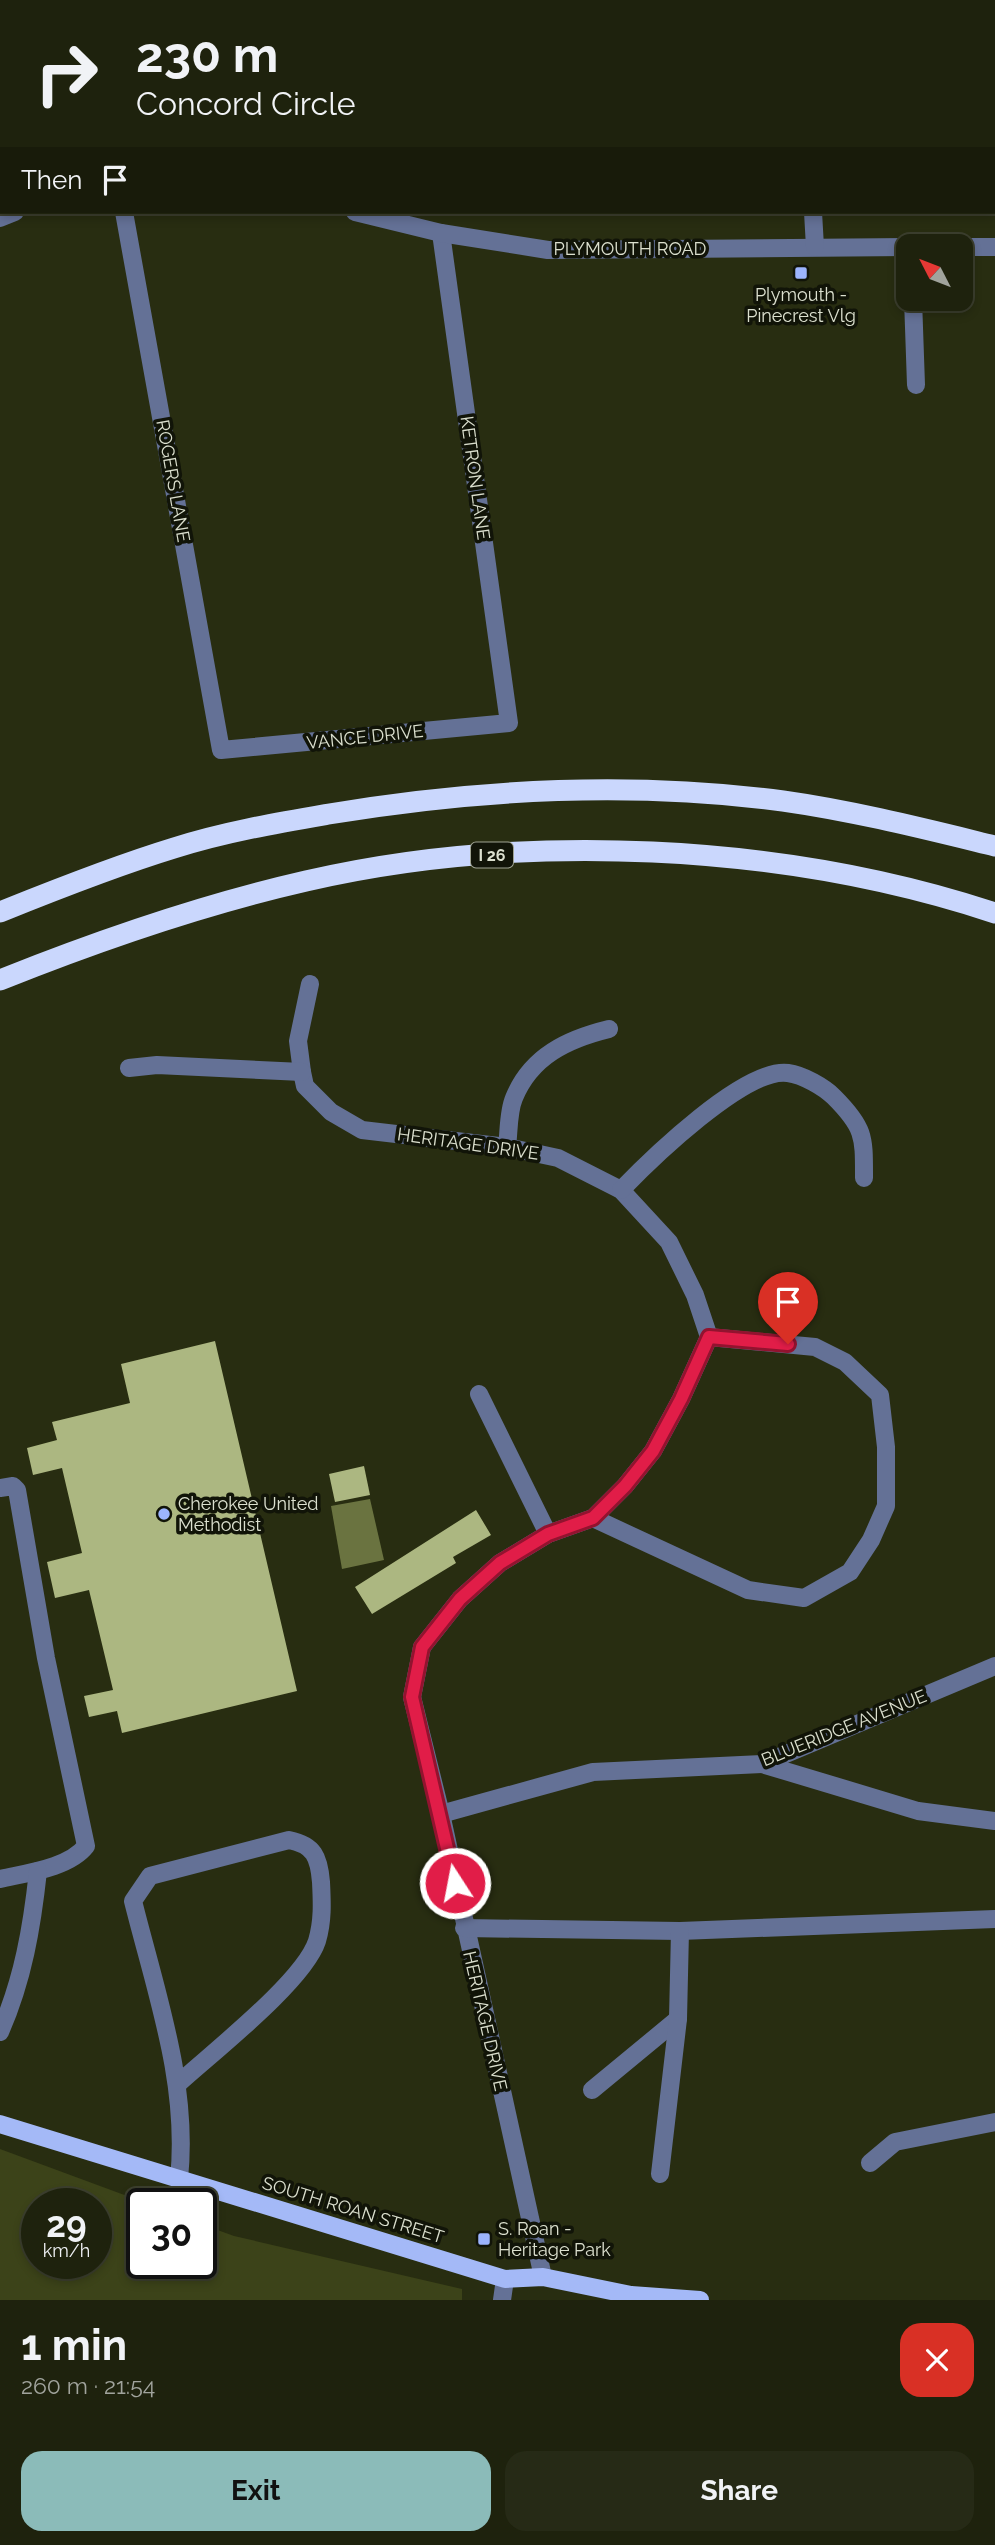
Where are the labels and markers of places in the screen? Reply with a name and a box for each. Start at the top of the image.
marker: Plymouth - Pinecrest Vlg [793,265,809,281]
place label: Plymouth - Pinecrest Vlg [746,284,856,326]
pin [758,1272,818,1344]
place label: Cherokee United Methodist [178,1493,318,1535]
marker: Cherokee United Methodist [156,1506,172,1522]
place label: S. Roan - Heritage Park [498,2218,611,2260]
marker: S. Roan - Heritage Park [476,2231,492,2247]

